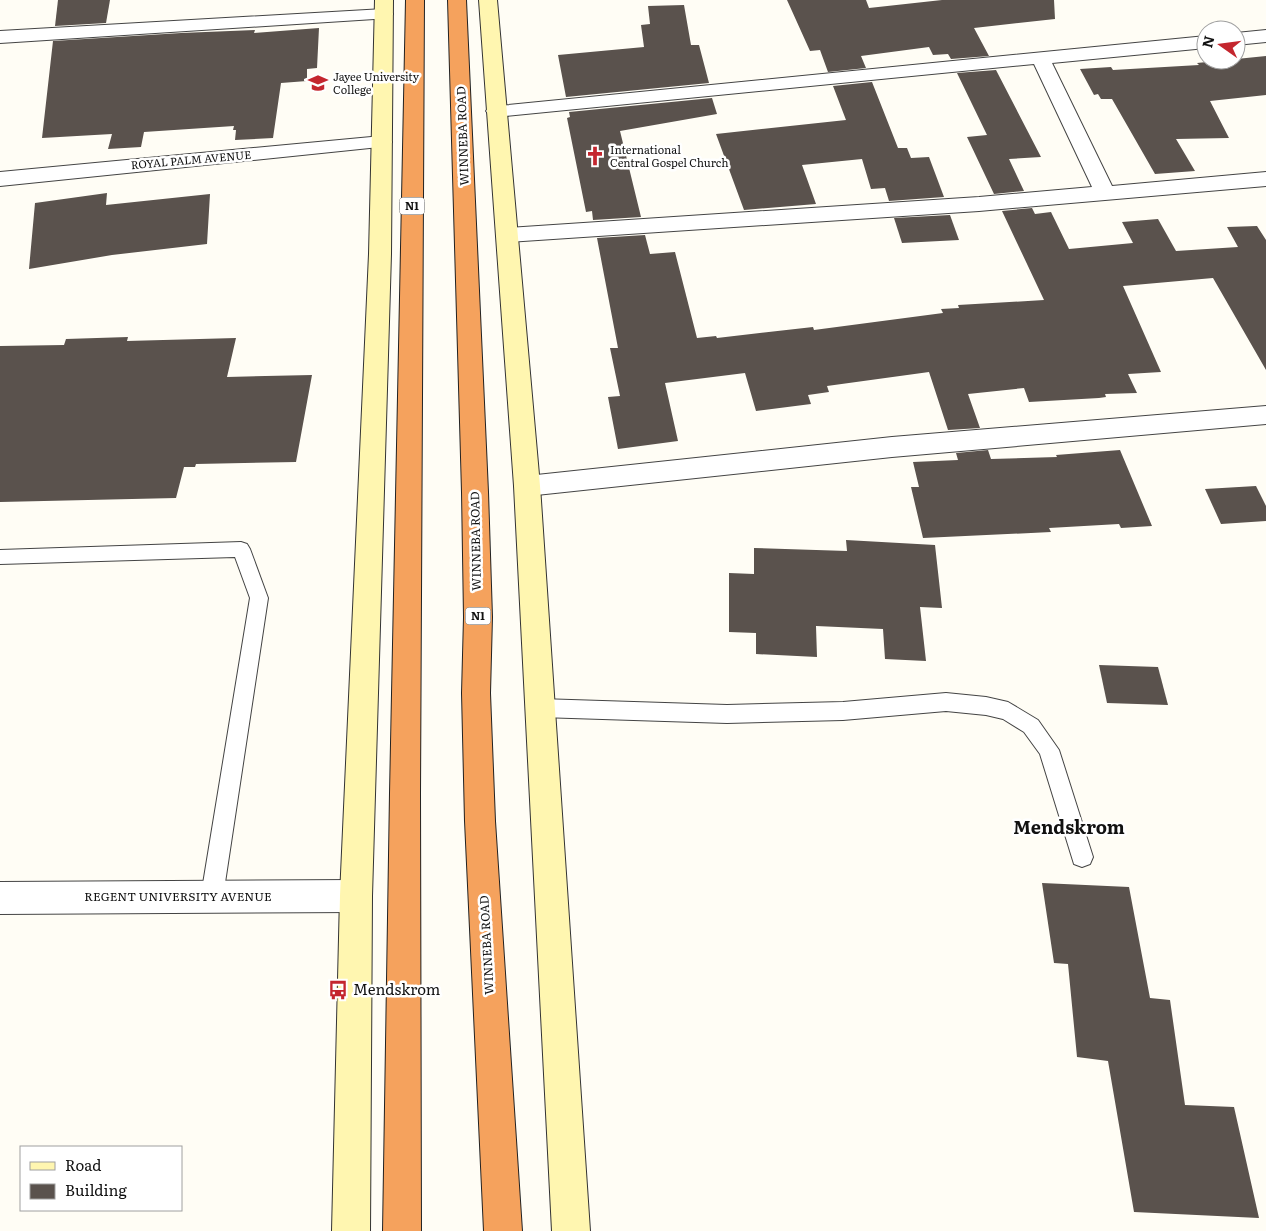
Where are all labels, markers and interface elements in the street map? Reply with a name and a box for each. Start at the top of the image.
north arrow [1196,20,1246,70]
text: N [1196,33,1219,50]
place label: Jayee University College [333,68,420,97]
school or university icon: Jayee University College [307,72,329,94]
street label: WINNEBA ROAD [451,86,473,186]
place label: International Central Gospel Church [610,141,729,170]
church icon: International Central Gospel Church [584,145,606,167]
street label: ROYAL PALM AVENUE [130,146,252,172]
road number: N1 [400,198,424,215]
street label: WINNEBA ROAD [465,491,485,591]
road number: N1 [466,608,490,624]
district label: Mendskrom [1013,813,1125,840]
street label: REGENT UNIVERSITY AVENUE [84,887,272,905]
street label: WINNEBA ROAD [474,895,498,995]
place label: Mendskrom [353,977,441,1000]
bus stop icon: Mendskrom [327,979,349,1001]
legend [20,1146,182,1211]
text: Road [65,1153,101,1176]
text: Building [65,1178,127,1201]

